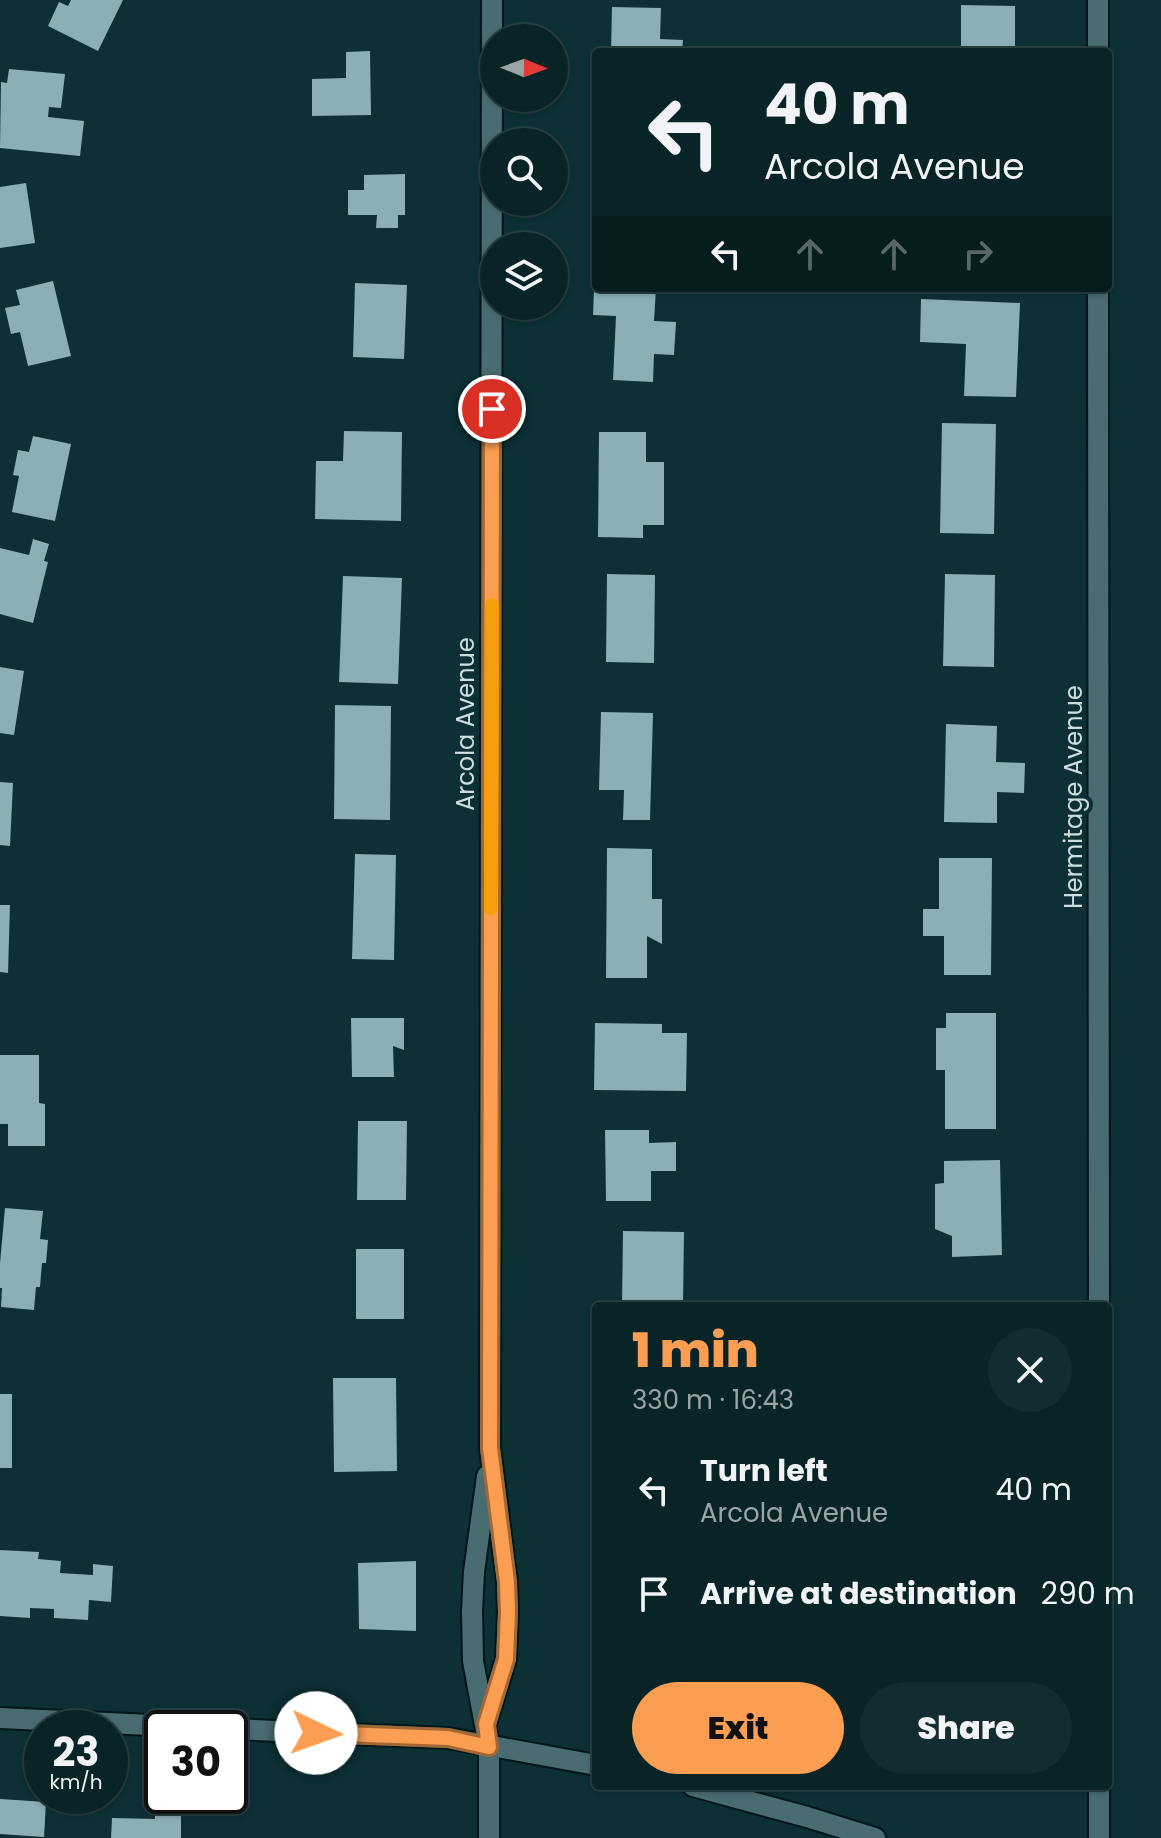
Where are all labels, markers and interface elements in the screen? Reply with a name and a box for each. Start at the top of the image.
north arrow [480,24,568,112]
map controls [480,24,568,320]
text: 40 m [764,65,910,144]
icon: left [632,80,736,184]
button: search [480,128,568,216]
text: Arcola Avenue [764,141,1025,192]
button: layers [480,232,568,320]
icon: left [704,232,748,276]
icon: ahead [788,232,832,276]
icon: ahead [872,232,916,276]
icon: right [956,232,1000,276]
pin [458,375,526,443]
icon: arrive [470,387,514,431]
street label: Arcola Avenue [449,637,482,811]
street label: Hermitage Avenue [1057,685,1090,909]
text: 1 min [632,1317,759,1384]
button: close [988,1328,1072,1412]
text: 330 m · 16:43 [632,1382,794,1418]
text: Turn left [700,1449,828,1492]
icon: left [632,1468,676,1512]
text: 40 m [995,1468,1072,1511]
text: Arcola Avenue [700,1495,888,1531]
icon: arrive [632,1572,676,1616]
text: Arrive at destination [700,1572,1017,1615]
text: 290 m [1041,1572,1135,1615]
button: Exit [632,1682,844,1774]
button: Share [860,1682,1072,1774]
position arrow [274,1691,358,1775]
speed limit sign: 30 [144,1710,248,1814]
text: 23 [52,1724,100,1780]
text: km/h [49,1768,103,1796]

